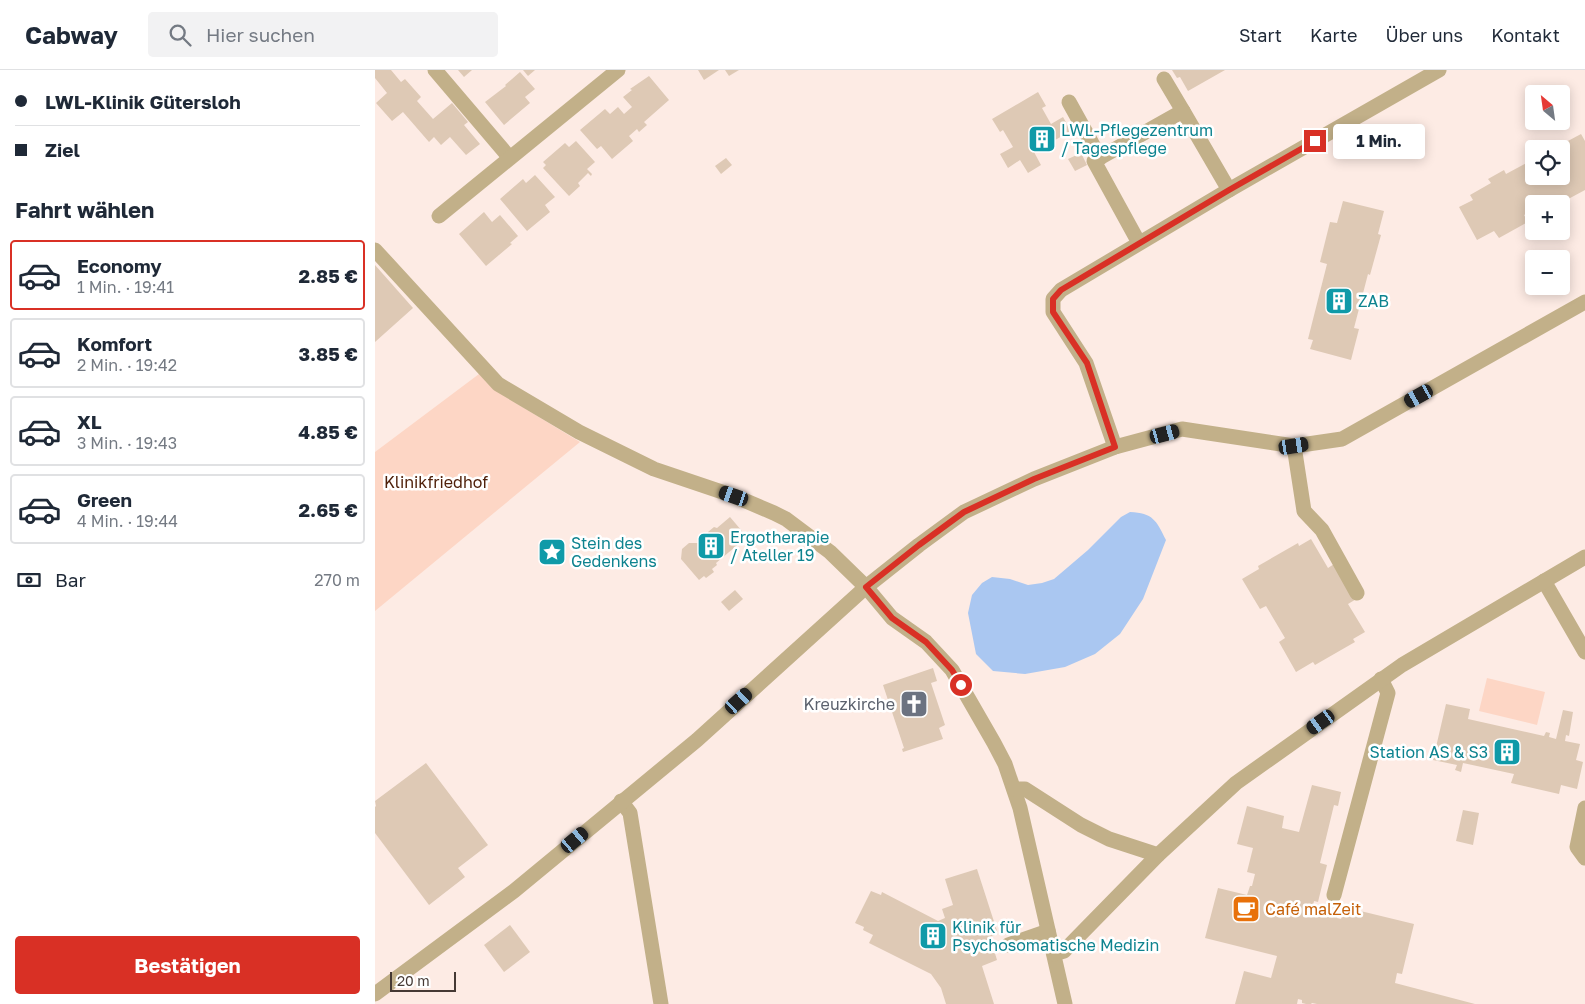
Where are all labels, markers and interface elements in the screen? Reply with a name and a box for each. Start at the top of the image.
search box [148,12,498,57]
text: Cabway [25,20,118,49]
icon: search [166,21,194,49]
text: Hier suchen [206,23,315,46]
text: Start [1239,24,1282,46]
text: Karte [1310,24,1357,46]
text: Über uns [1385,24,1463,46]
text: Kontakt [1491,24,1560,46]
north arrow [1525,85,1570,130]
map controls [1525,85,1570,295]
text: LWL-Klinik Gütersloh [45,90,241,113]
place label: LWL-Pflegezentrum / Tagespflege [1061,120,1213,158]
building icon: LWL-Pflegezentrum / Tagespflege [1027,124,1057,154]
callout: 1 Min. [1333,124,1425,158]
route end [1304,130,1326,152]
text: 1 Min. [1356,131,1402,151]
text: Ziel [45,138,80,161]
button: locate [1525,140,1570,185]
button: + [1525,195,1570,240]
text: Fahrt wählen [15,196,154,223]
button: − [1525,250,1570,295]
icon: car [17,253,62,298]
text: Economy [77,254,162,277]
text: 2.85 € [298,264,358,287]
text: 1 Min. · 19:41 [77,277,174,297]
building icon: ZAB [1324,286,1354,316]
place label: ZAB [1358,291,1389,311]
icon: car [17,331,62,376]
text: Komfort [77,332,152,355]
text: 3.85 € [298,342,358,365]
text: 2 Min. · 19:42 [77,355,177,375]
car [1402,382,1435,410]
icon: car [17,409,62,454]
text: XL [77,410,102,433]
text: 4.85 € [298,420,358,443]
car [1148,423,1181,445]
text: 3 Min. · 19:43 [77,433,177,453]
car [1278,436,1309,456]
park label: Klinikfriedhof [384,472,488,492]
car [717,484,750,508]
icon: car [17,487,62,532]
text: Green [77,488,132,511]
text: 2.65 € [299,498,358,521]
text: 4 Min. · 19:44 [77,511,178,531]
place label: Ergotherapie / Ateller 19 [730,527,829,565]
building icon: Ergotherapie / Ateller 19 [696,531,726,561]
place label: Stein des Gedenkens [571,533,657,571]
place icon: Stein des Gedenkens [537,537,567,567]
icon: cash [15,566,43,594]
text: Bar [55,568,86,591]
text: 270 m [314,570,360,590]
route start [950,674,972,696]
car [722,685,755,717]
church icon: Kreuzkirche [899,689,929,719]
place label: Kreuzkirche [804,694,895,714]
car [1304,707,1337,737]
building icon: Station AS & S3 [1492,737,1522,767]
place label: Station AS & S3 [1370,742,1488,762]
car [558,825,591,855]
cafe icon: Café malZeit [1231,894,1261,924]
place label: Café malZeit [1265,899,1361,919]
place label: Klinik für Psychosomatische Medizin [952,917,1159,955]
building icon: Klinik für Psychosomatische Medizin [918,921,948,951]
button: Bestätigen [15,936,360,994]
scale bar [390,969,456,992]
text: 20 m [397,972,430,989]

